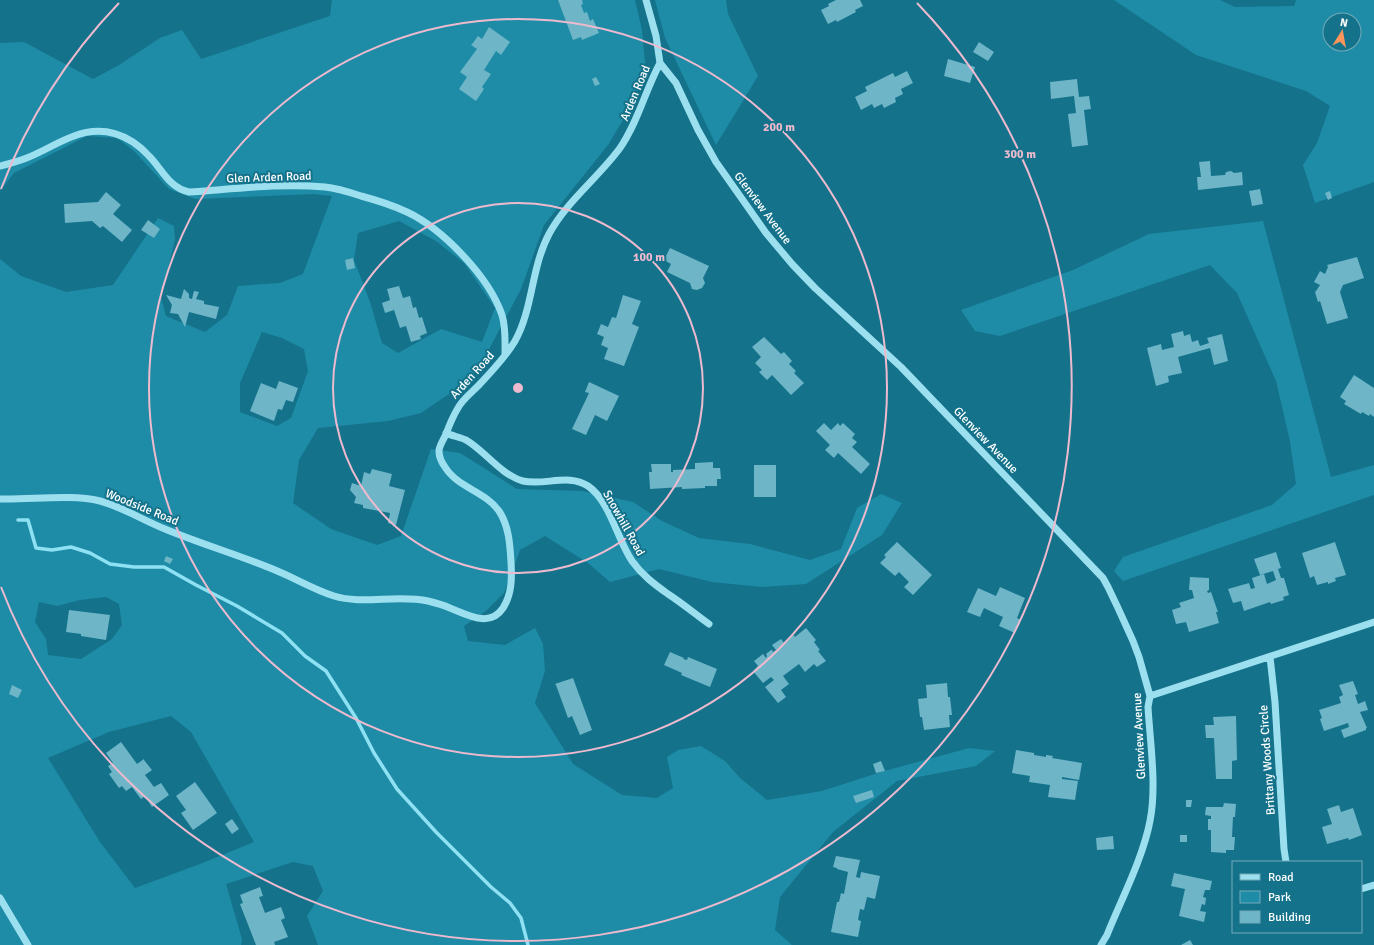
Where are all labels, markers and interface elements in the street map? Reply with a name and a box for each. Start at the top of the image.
north arrow [1322,12,1362,52]
text: N [1339,16,1349,30]
street label: Arden Road [617,63,654,123]
text: 200 m [763,120,795,135]
text: 300 m [1004,147,1036,162]
street label: Glen Arden Road [226,169,312,186]
street label: Glenview Avenue [730,169,795,247]
text: 100 m [633,250,665,265]
street label: Arden Road [447,348,498,402]
centre of rings [511,381,525,395]
street label: Glenview Avenue [950,404,1021,477]
street label: Woodside Road [103,486,181,529]
street label: Snowhill Road [599,488,648,559]
street label: Glenview Avenue [1130,692,1149,780]
street label: Brittany Woods Circle [1256,704,1279,815]
legend [1232,861,1362,933]
text: Road [1268,870,1294,885]
text: Park [1268,890,1291,905]
text: Building [1268,910,1311,925]

